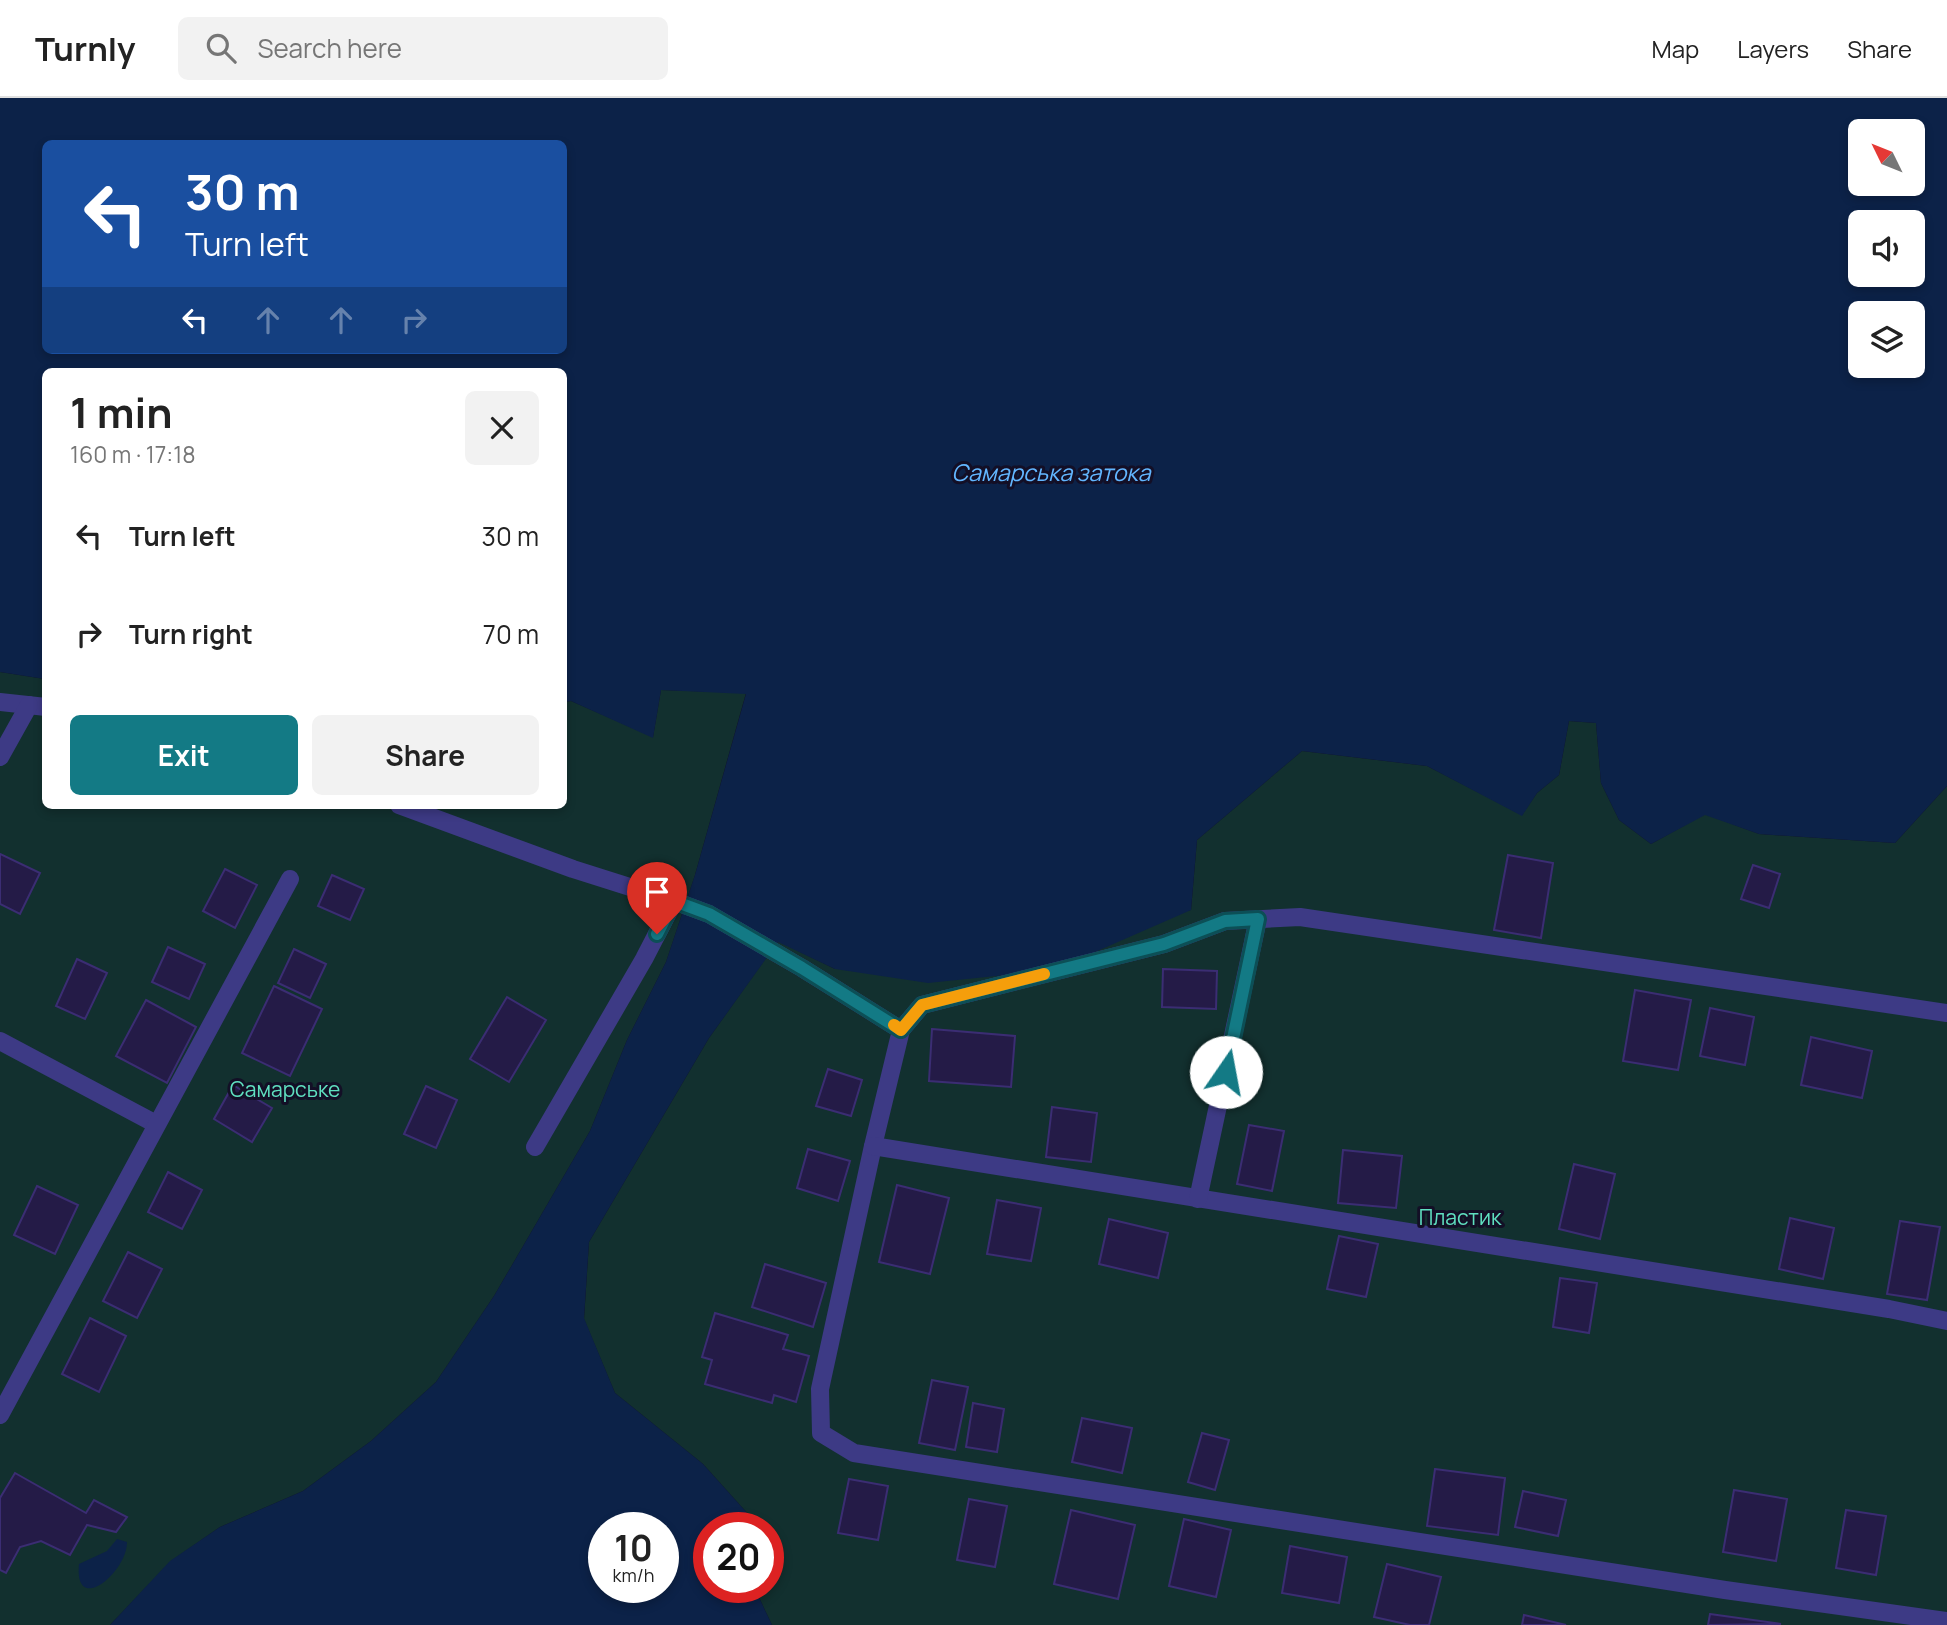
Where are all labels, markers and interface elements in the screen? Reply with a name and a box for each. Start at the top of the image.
search box [178,17,668,80]
text: Turnly [35,26,136,71]
icon: search [202,29,240,67]
text: Search here [258,30,402,66]
text: Map [1652,32,1699,65]
text: Layers [1737,32,1809,65]
text: Share [1847,32,1912,65]
north arrow [1848,119,1925,196]
map controls [1848,119,1925,378]
text: 30 m [185,158,300,225]
icon: left [70,168,161,259]
button: sound [1848,210,1925,287]
text: Turn left [185,222,309,266]
icon: left [176,301,214,339]
icon: ahead [249,301,287,339]
icon: ahead [322,301,360,339]
icon: right [395,301,433,339]
button: layers [1848,301,1925,378]
text: 1 min [70,383,173,441]
button: close [465,391,539,465]
text: 160 m · 17:18 [70,438,196,470]
water label: Самарська затока [952,456,1152,488]
icon: left [70,517,108,555]
text: Turn left [129,518,236,554]
text: 30 m [482,518,539,554]
icon: right [70,615,108,653]
text: Turn right [129,616,253,652]
text: 70 m [483,616,539,652]
button: Exit [70,715,298,795]
button: Share [312,715,539,795]
pin [627,862,687,934]
icon: arrive [638,873,676,911]
position arrow [1189,1035,1263,1109]
park label: Самарське [230,1075,340,1103]
park label: Пластик [1419,1203,1502,1231]
speed limit sign: 20 [693,1512,784,1603]
text: 10 [614,1524,653,1572]
text: km/h [613,1563,654,1587]

